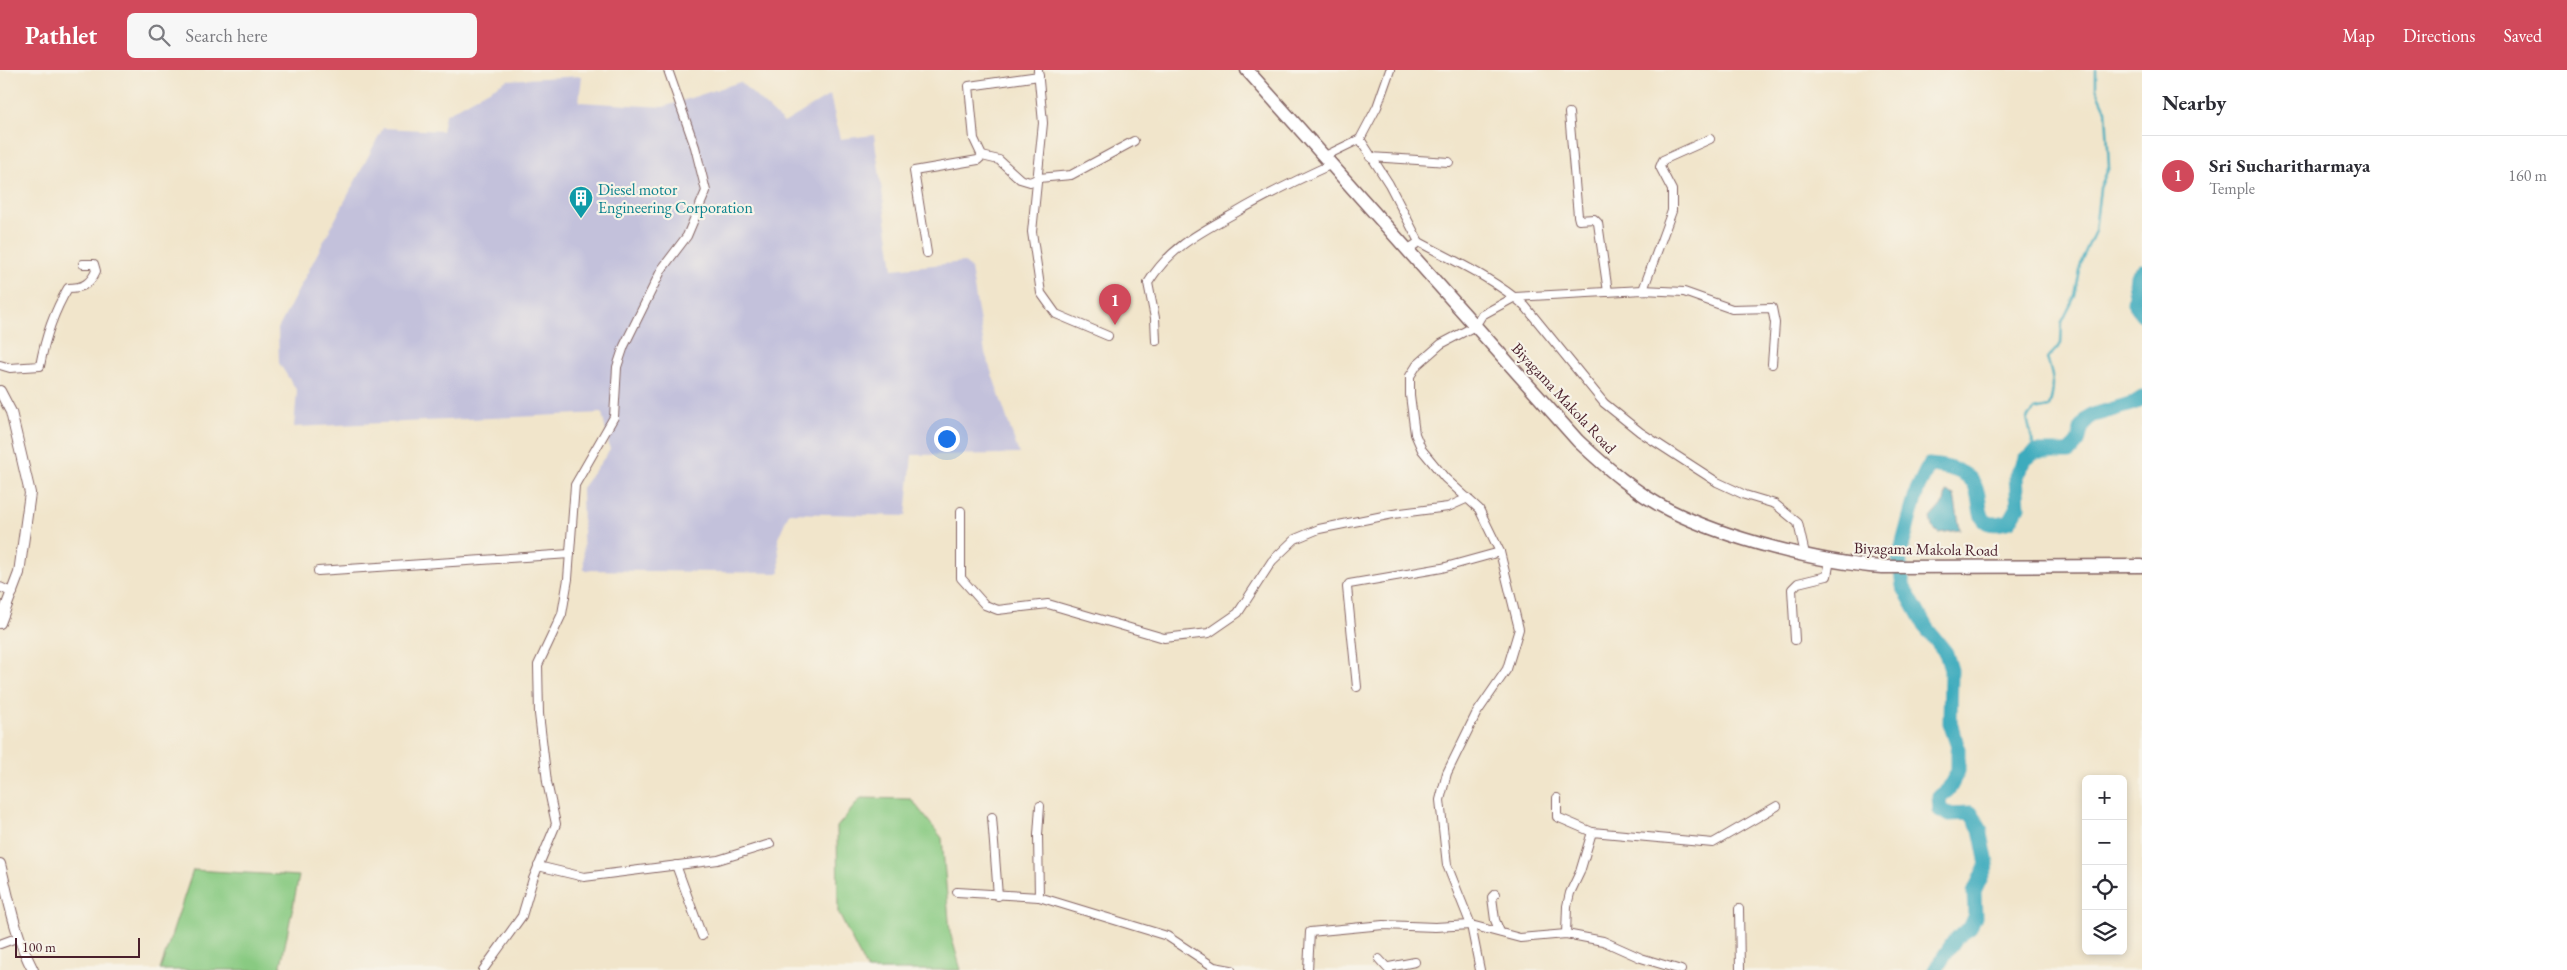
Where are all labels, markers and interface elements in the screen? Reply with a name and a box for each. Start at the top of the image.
search box [127,13,477,58]
text: Pathlet [25,20,97,51]
icon: search [145,21,173,49]
text: Search here [185,23,268,48]
text: Map [2343,24,2375,47]
text: Directions [2403,24,2475,47]
text: Saved [2503,24,2542,47]
text: Nearby [2162,89,2226,116]
text: Sri Sucharitharmaya [2209,153,2370,178]
text: 1 [2174,165,2182,186]
text: 160 m [2508,165,2547,186]
text: Temple [2209,178,2255,199]
place label: Diesel motor Engineering Corporation [598,179,753,218]
building icon: Diesel motor Engineering Corporation [568,185,594,219]
pin: 1 [1099,284,1131,325]
street label: Biyagama Makola Road [1507,338,1622,459]
your location [934,426,960,452]
street label: Biyagama Makola Road [1854,537,1999,561]
map controls [2082,775,2127,955]
button: + [2082,775,2127,820]
button: − [2082,820,2127,865]
button: locate [2082,865,2127,910]
button: layers [2082,910,2127,955]
scale bar [15,935,140,958]
text: 100 m [22,938,56,956]

